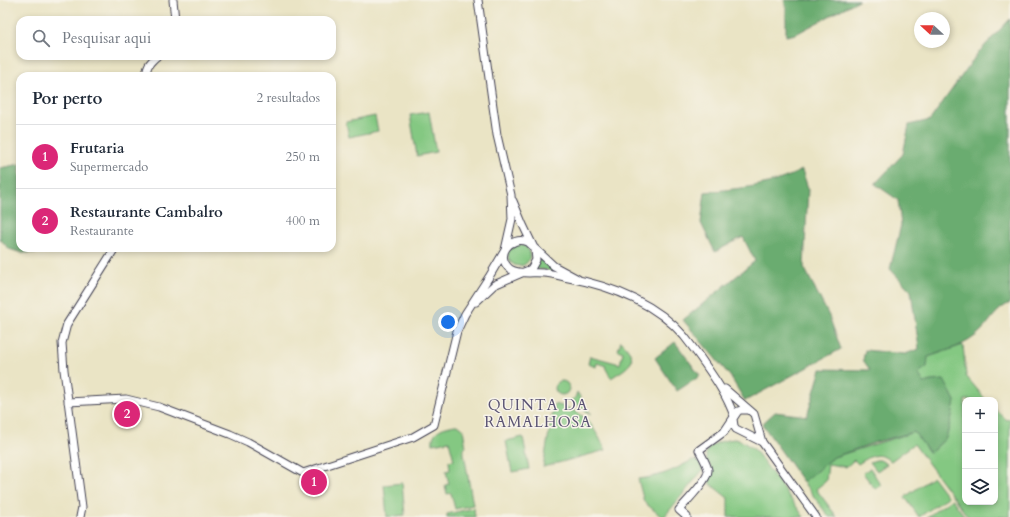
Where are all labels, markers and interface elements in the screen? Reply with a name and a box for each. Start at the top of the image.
north arrow [914,12,950,48]
search box [16,16,336,60]
icon: search [30,27,52,49]
text: Pesquisar aqui [62,28,151,48]
text: Por perto [32,87,102,110]
text: 2 resultados [256,89,320,107]
text: Frutaria [70,138,124,158]
text: 1 [42,148,48,166]
text: 250 m [286,148,320,166]
text: Supermercado [70,158,148,176]
text: Restaurante Cambalro [70,202,223,222]
text: 2 [42,212,48,230]
text: 400 m [286,212,320,230]
text: Restaurante [70,222,134,240]
your location [438,312,458,332]
district label: QUINTA DA RAMALHOSA [484,395,592,432]
map controls [962,397,998,505]
button: + [962,397,998,433]
pin: 2 [114,399,140,429]
button: − [962,433,998,469]
pin: 1 [301,467,327,497]
button: layers [962,469,998,505]

